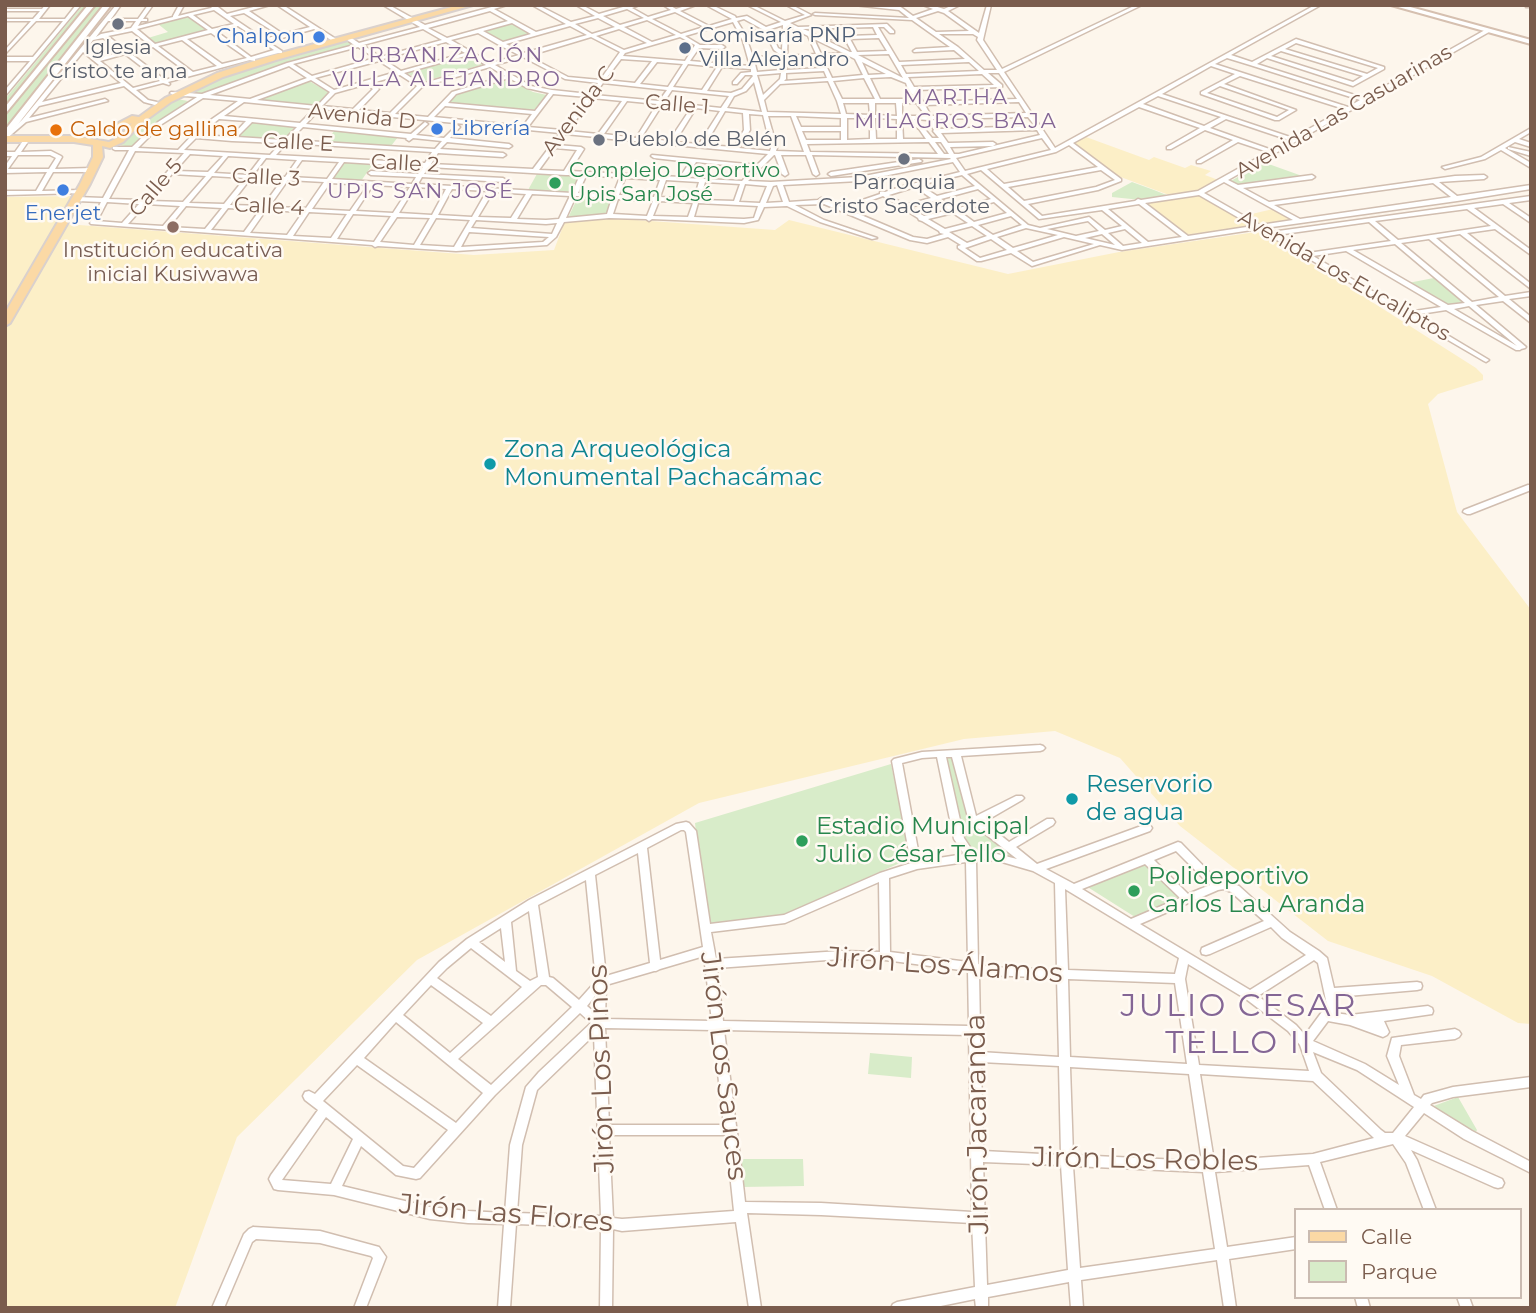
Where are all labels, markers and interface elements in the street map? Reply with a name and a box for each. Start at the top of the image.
marker: Iglesia Cristo te ama [110,16,126,32]
place label: Comisaría PNP Villa Alejandro [699,23,856,73]
place label: Chalpon [216,24,305,50]
marker: Chalpon [311,29,327,45]
place label: Iglesia Cristo te ama [48,35,188,85]
marker: Comisaría PNP Villa Alejandro [677,40,693,56]
street label: Avenida Las Casuarinas [1231,40,1457,184]
district label: URBANIZACIÓN VILLA ALEJANDRO [334,43,560,93]
street label: Avenida C [537,61,621,161]
district label: MARTHA MILAGROS BAJA [856,85,1056,135]
street label: Calle 1 [644,90,710,120]
street label: Avenida D [307,99,417,135]
place label: Librería [451,116,530,142]
place label: Caldo de gallina [70,117,238,143]
marker: Librería [429,121,445,137]
marker: Caldo de gallina [48,122,64,138]
place label: Pueblo de Belén [613,127,787,153]
street label: Calle E [262,129,334,157]
marker: Pueblo de Belén [591,132,607,148]
street label: Calle 2 [370,150,440,178]
marker: Parroquia Cristo Sacerdote [896,151,912,167]
street label: Calle 5 [124,154,188,222]
place label: Complejo Deportivo Upis San José [569,158,780,208]
street label: Calle 3 [231,164,301,192]
place label: Parroquia Cristo Sacerdote [818,170,990,220]
marker: Complejo Deportivo Upis San José [547,175,563,191]
district label: UPIS SAN JOSÉ [329,179,513,205]
marker: Enerjet [55,182,71,198]
street label: Calle 4 [233,193,305,221]
place label: Enerjet [25,201,101,227]
street label: Avenida Los Eucaliptos [1233,205,1455,347]
marker: Institución educativa inicial Kusiwawa [165,219,181,235]
place label: Institución educativa inicial Kusiwawa [63,238,283,288]
place label: Zona Arqueológica Monumental Pachacámac [504,436,822,492]
marker: Zona Arqueológica Monumental Pachacámac [482,456,498,472]
place label: Reservorio de agua [1086,771,1213,827]
marker: Reservorio de agua [1064,791,1080,807]
place label: Estadio Municipal Julio César Tello [816,813,1029,869]
marker: Estadio Municipal Julio César Tello [794,833,810,849]
place label: Polideportivo Carlos Lau Aranda [1148,863,1365,919]
marker: Polideportivo Carlos Lau Aranda [1126,883,1142,899]
street label: Jirón Los Álamos [826,941,1064,991]
street label: Jirón Los Sauces [692,950,754,1182]
street label: Jirón Los Pinos [582,964,622,1174]
district label: JULIO CESAR TELLO II [1122,988,1356,1063]
street label: Jirón Jacaranda [959,1014,997,1234]
street label: Jirón Los Robles [1032,1141,1258,1179]
street label: Jirón Las Flores [398,1188,614,1240]
legend [1294,1208,1522,1299]
text: Calle [1361,1224,1412,1249]
text: Parque [1361,1259,1437,1284]

